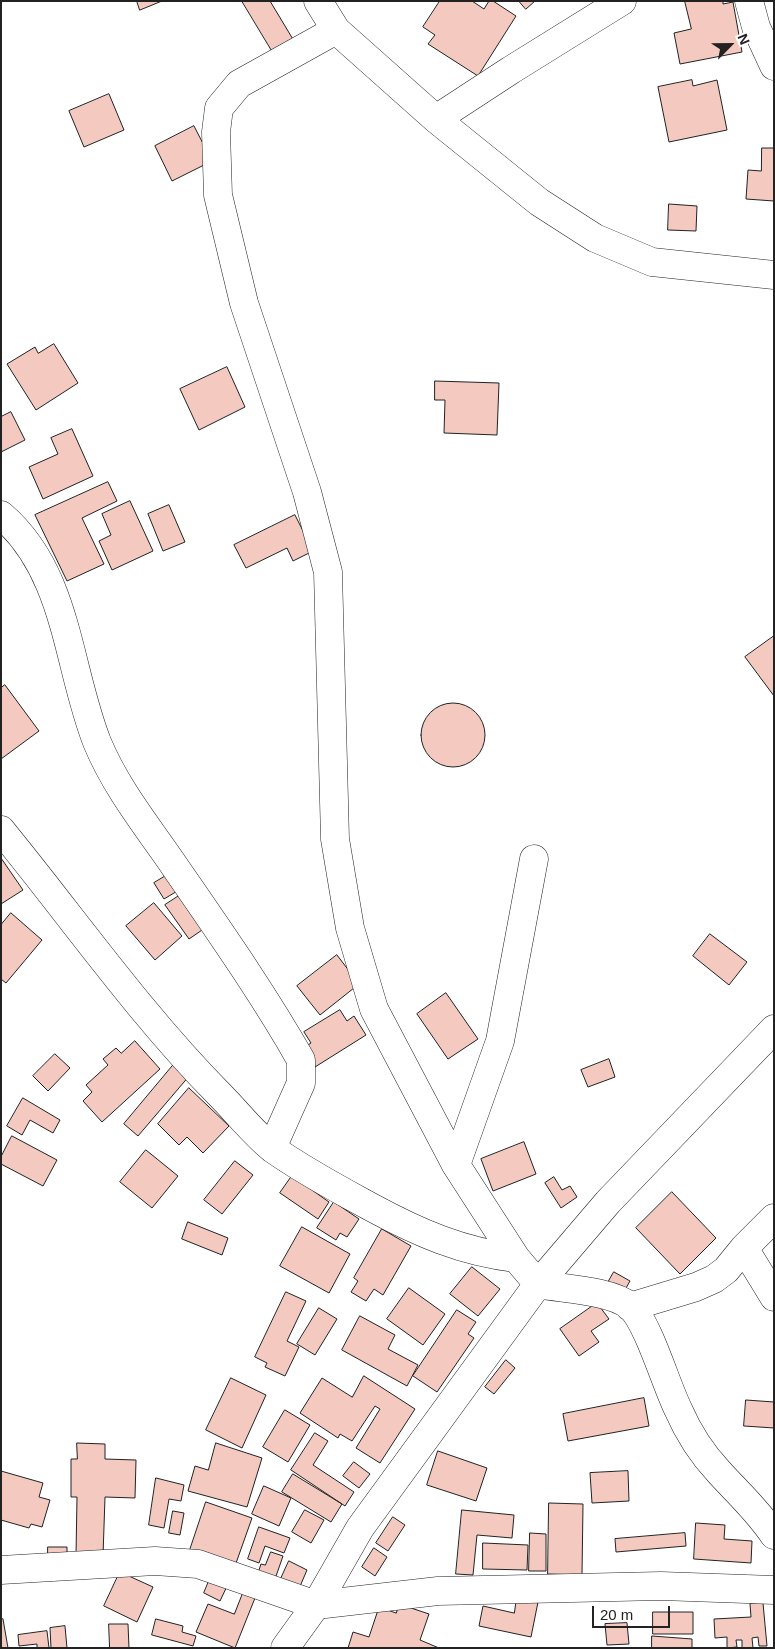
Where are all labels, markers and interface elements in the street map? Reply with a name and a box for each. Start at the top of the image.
north arrow [705,20,755,70]
text: N [734,31,753,47]
scale bar [595,1596,672,1628]
text: 20 m [600,1606,633,1623]

